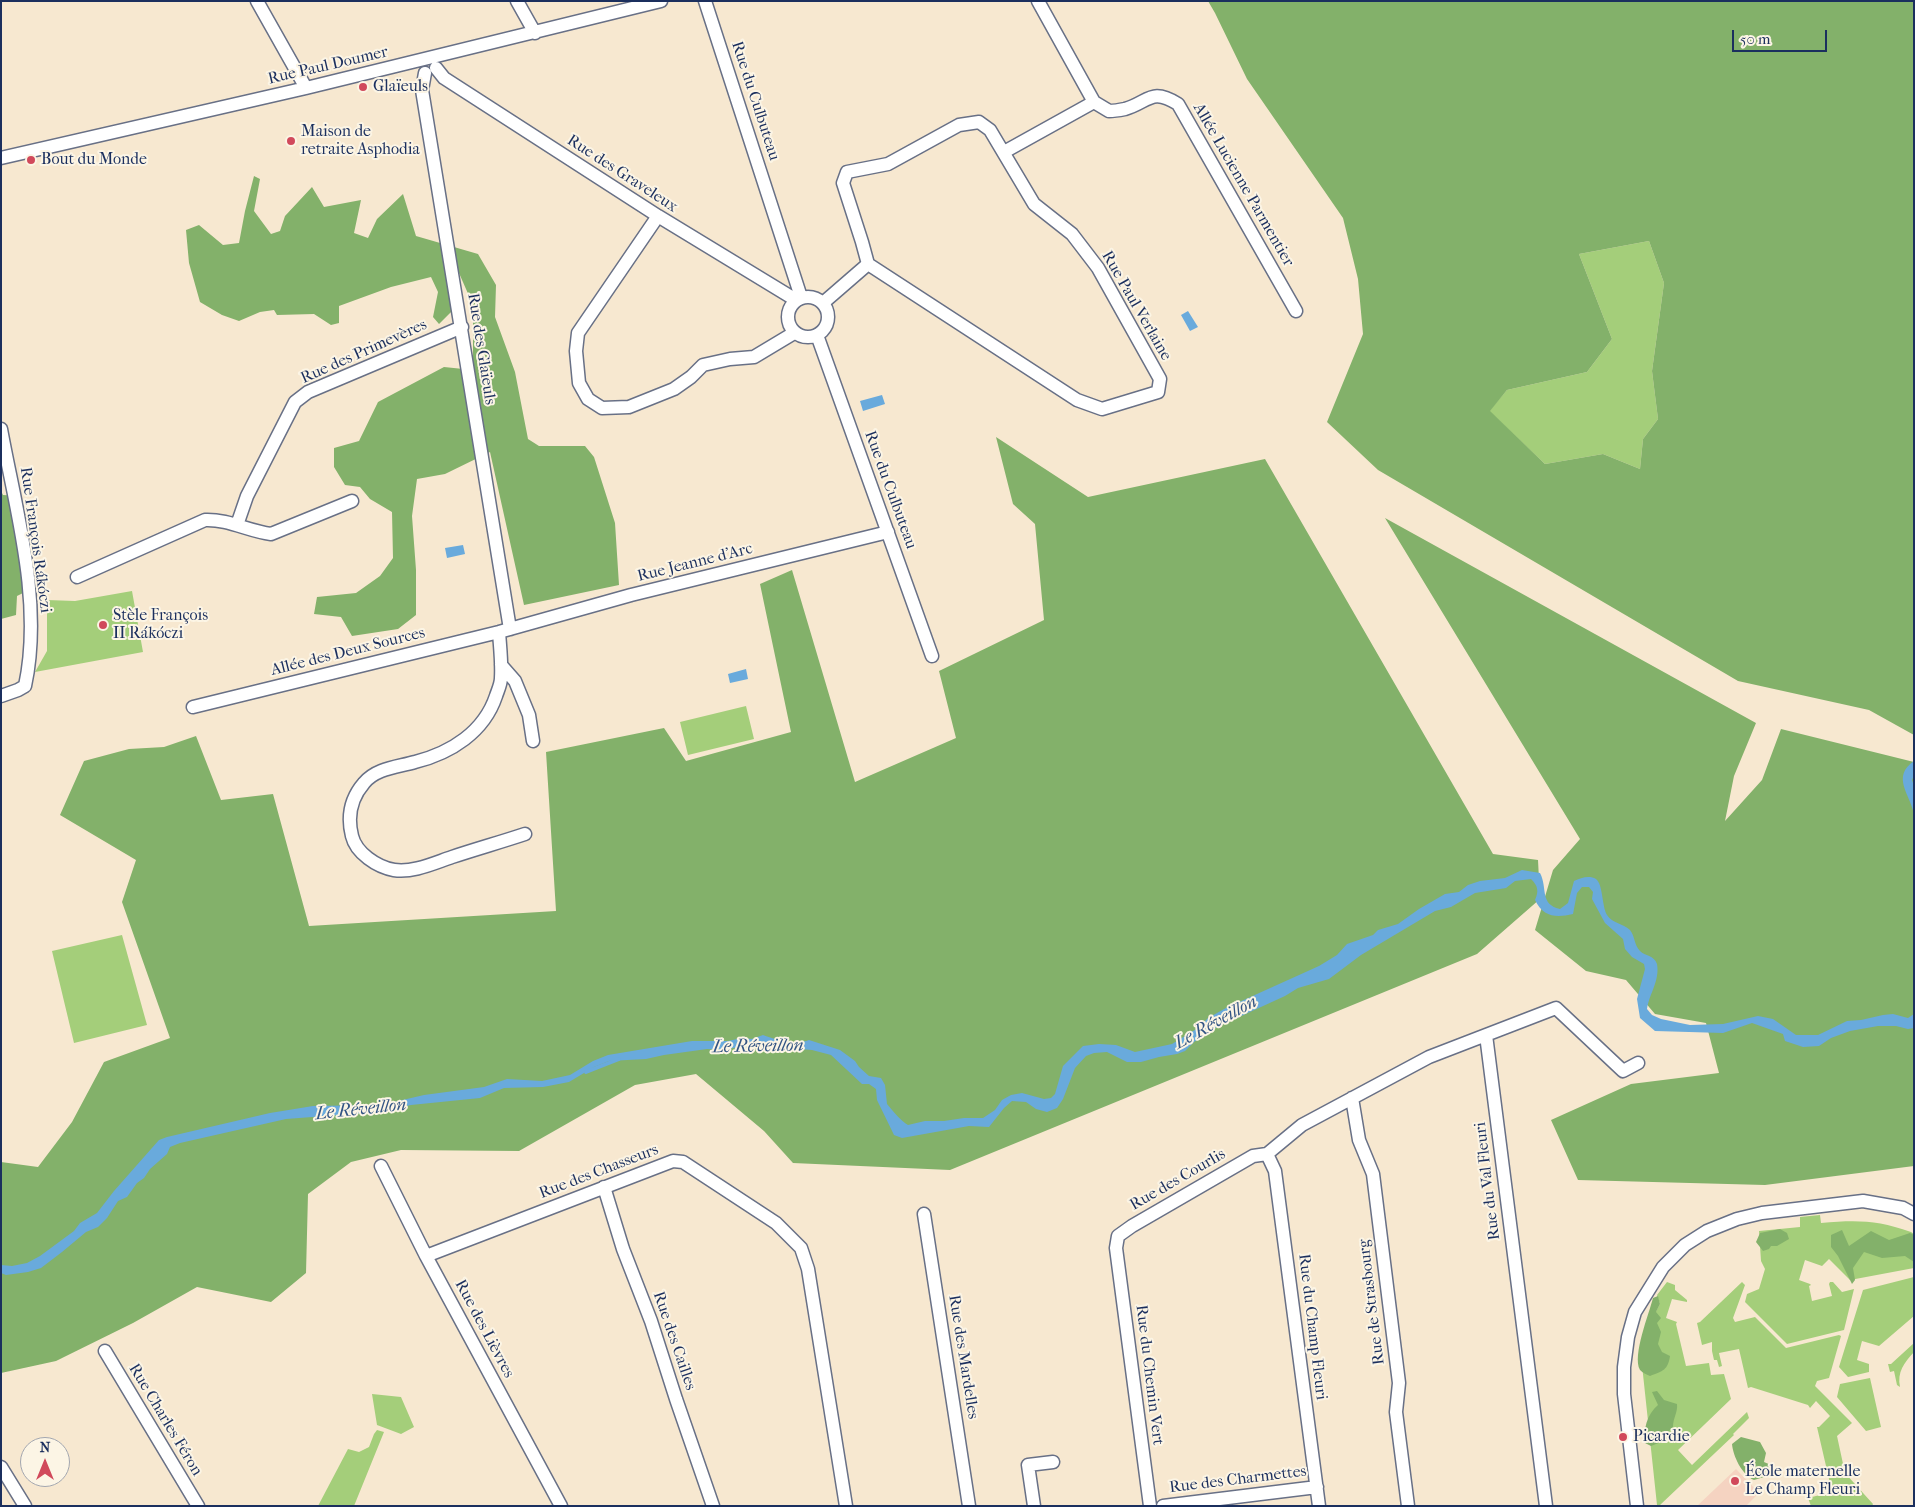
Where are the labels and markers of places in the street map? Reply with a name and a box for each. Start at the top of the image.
place label: Glaïeuls [373,77,428,97]
marker: Glaïeuls [357,81,369,93]
place label: Maison de retraite Asphodia [301,122,420,160]
marker: Maison de retraite Asphodia [285,135,297,147]
place label: Bout du Monde [41,150,147,170]
marker: Bout du Monde [25,154,37,166]
place label: Stèle François II Rákóczi [113,606,208,644]
marker: Stèle François II Rákóczi [97,619,109,631]
place label: Picardie [1633,1427,1690,1447]
marker: Picardie [1617,1431,1629,1443]
place label: École maternelle Le Champ Fleuri [1745,1462,1860,1500]
marker: École maternelle Le Champ Fleuri [1729,1475,1741,1487]

